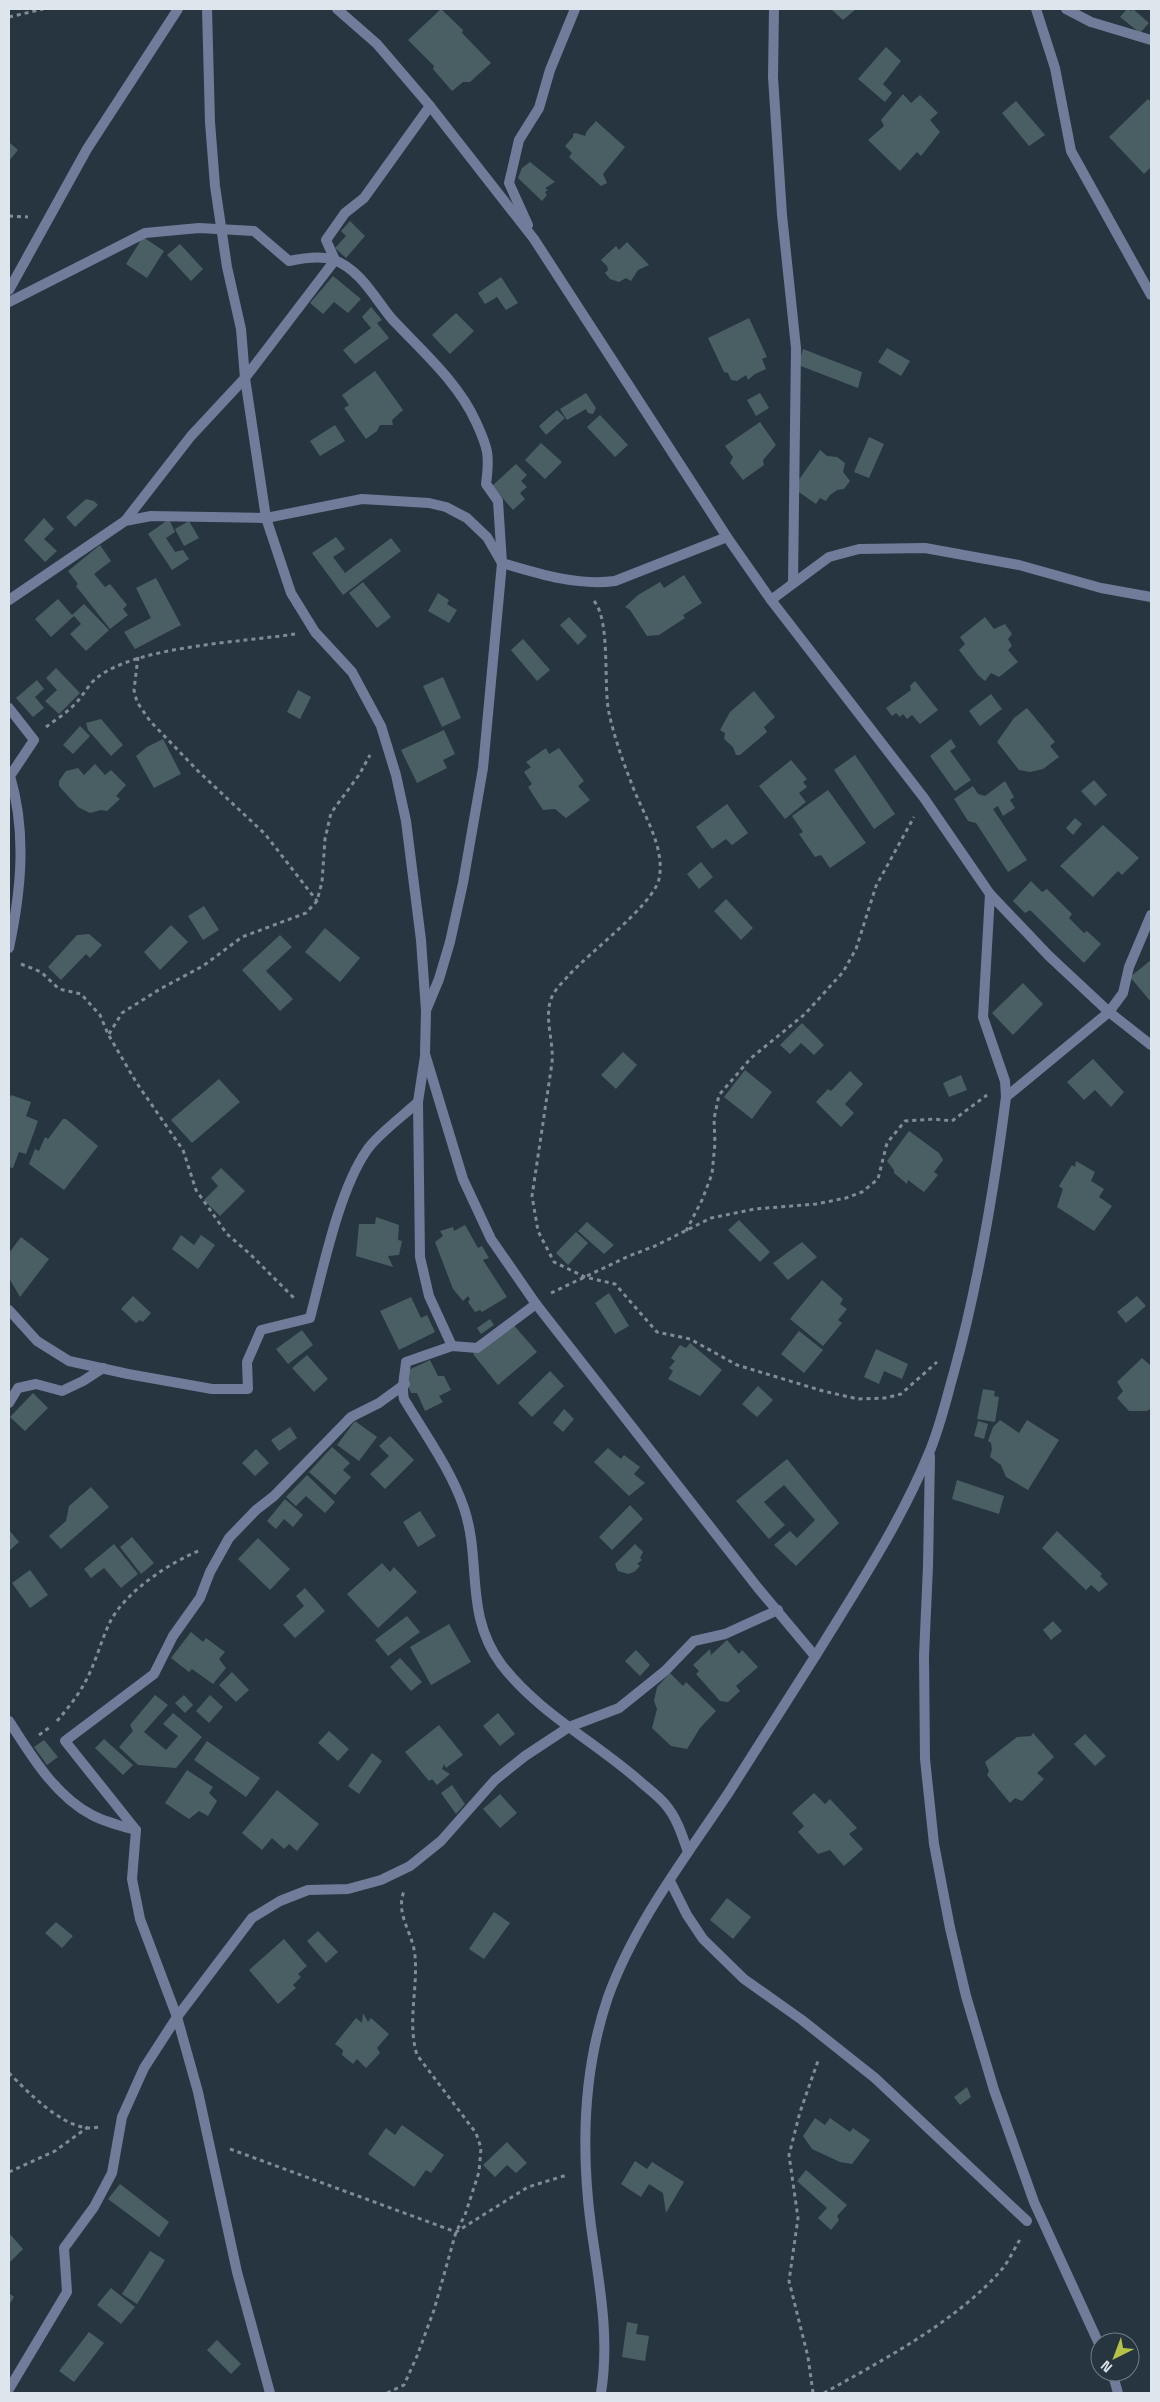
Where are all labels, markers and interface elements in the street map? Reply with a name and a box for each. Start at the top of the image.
north arrow [1090,2332,1140,2382]
text: N [1097,2357,1116,2376]

